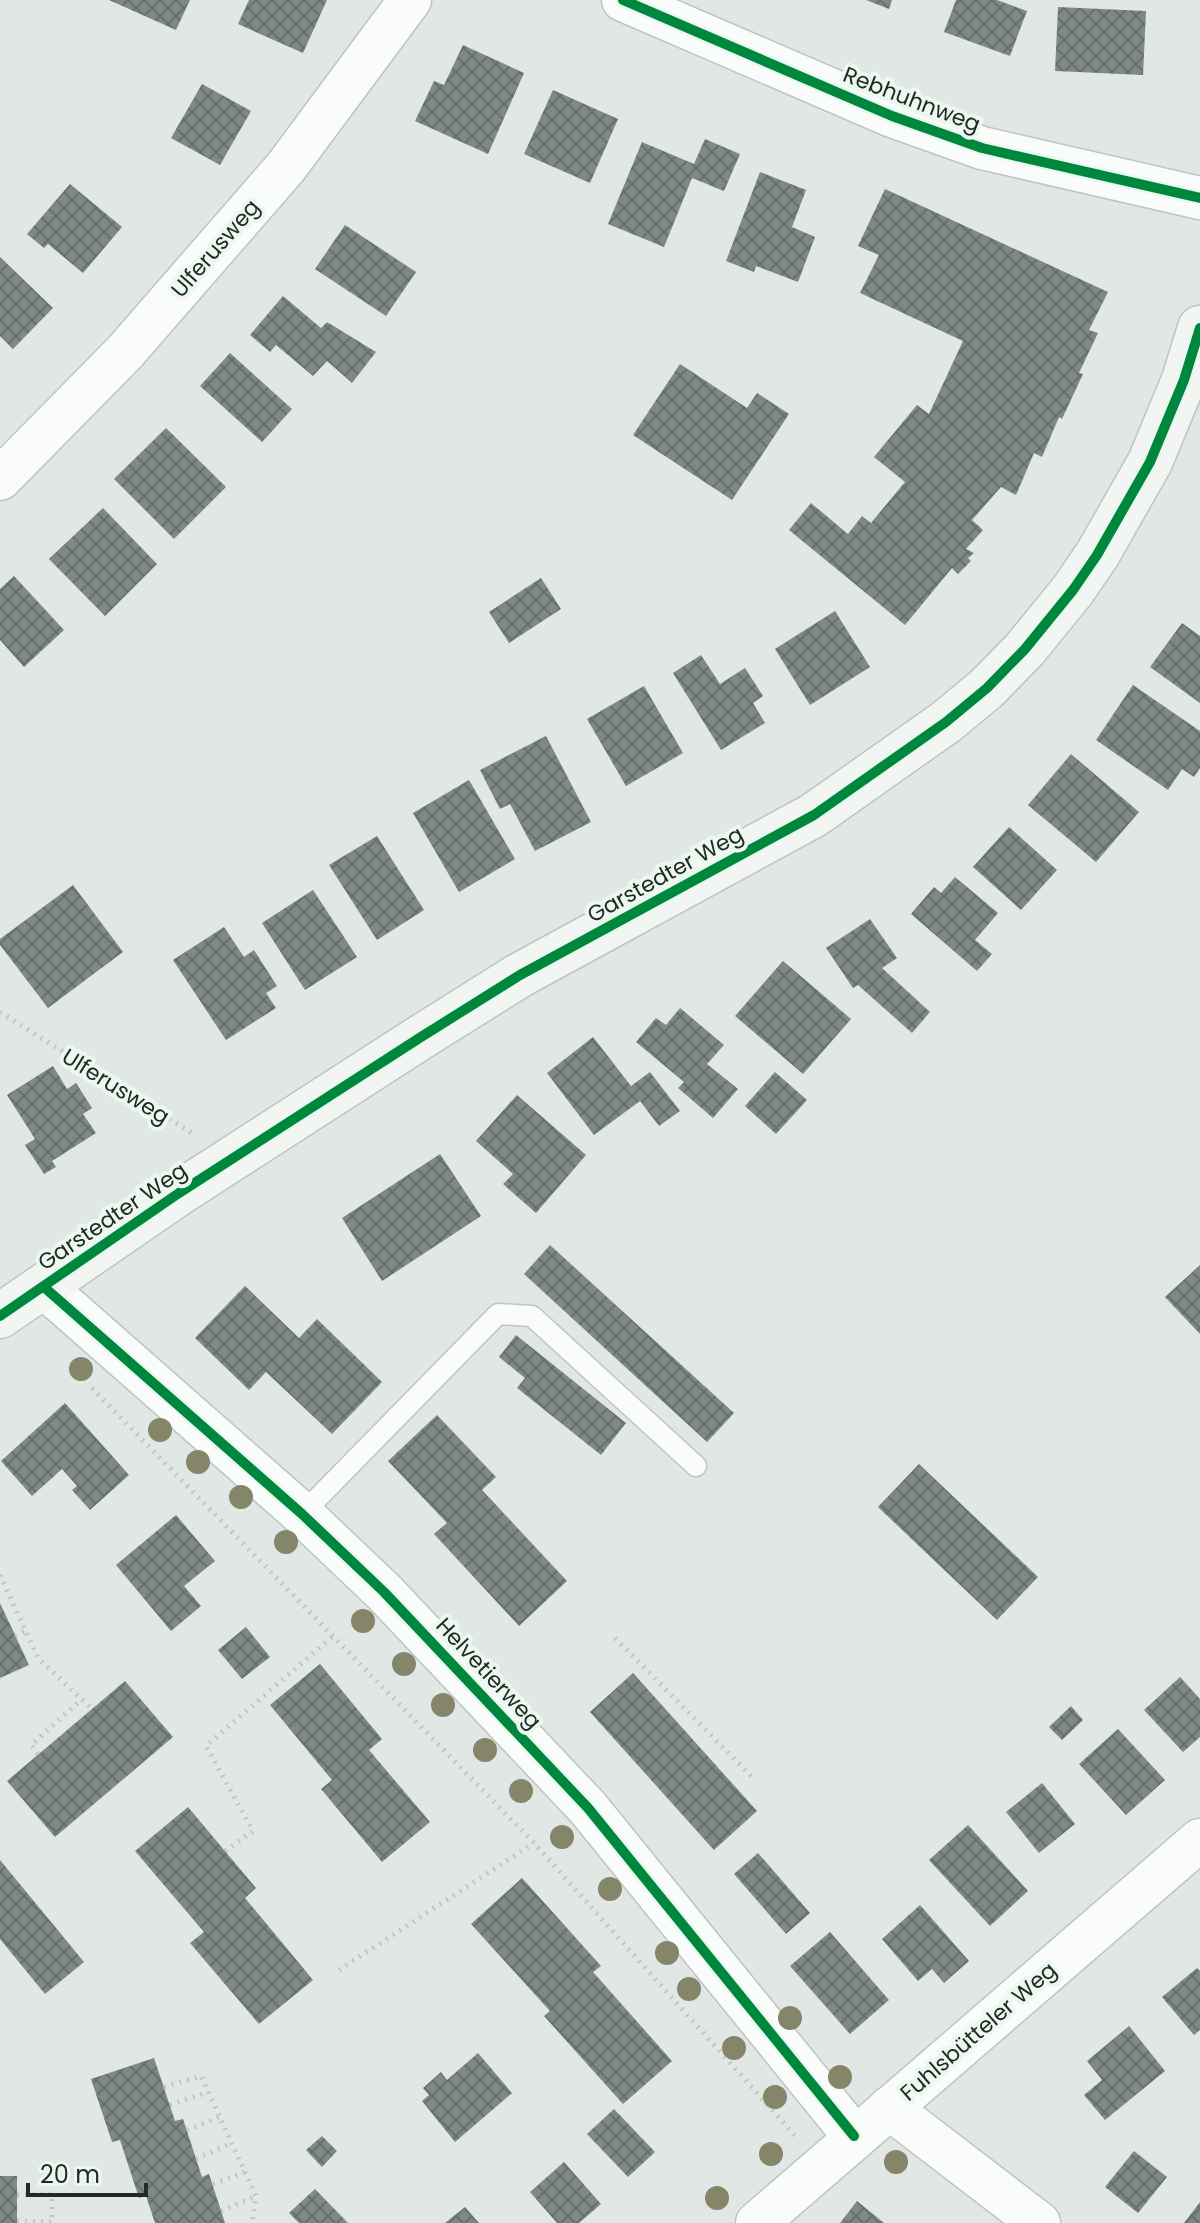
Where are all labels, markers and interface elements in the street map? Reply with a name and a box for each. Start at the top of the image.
street label: Rebhuhnweg [839,59,985,140]
street label: Ulferusweg [164,192,267,304]
street label: Garstedter Weg [582,819,749,930]
street label: Ulferusweg [56,1041,175,1132]
street label: Garstedter Weg [32,1155,193,1278]
street label: Helvetierweg [429,1611,548,1736]
street label: Fuhlsbütteler Weg [893,1955,1063,2108]
scale bar [28,2147,146,2197]
text: 20 m [40,2158,100,2191]

